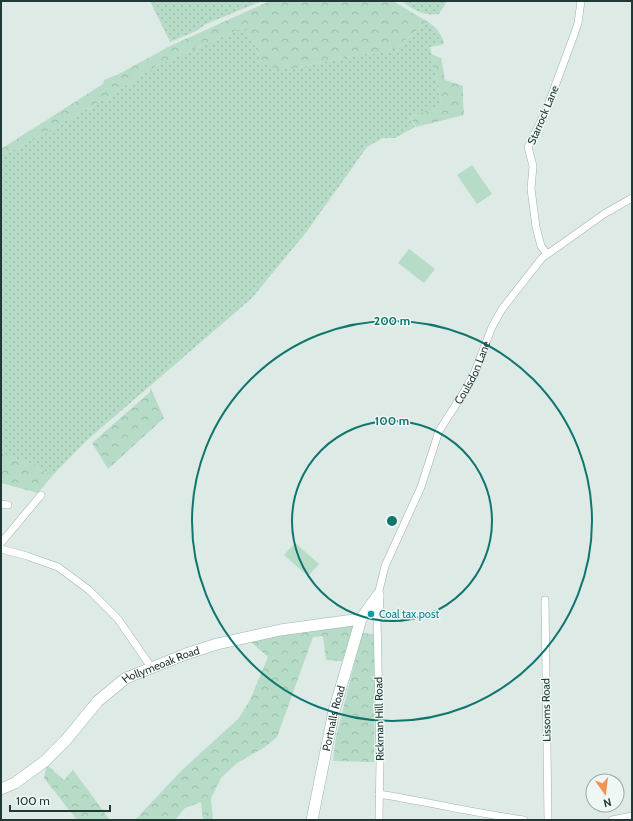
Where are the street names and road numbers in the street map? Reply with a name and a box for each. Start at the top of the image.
street label: Starrock Lane [524,83,562,147]
street label: Coulsdon Lane [451,338,493,407]
street label: Hollymeoak Road [118,643,201,686]
street label: Rickman Hill Road [371,677,387,761]
street label: Lissoms Road [538,678,554,742]
street label: Portnalls Road [319,684,348,752]

